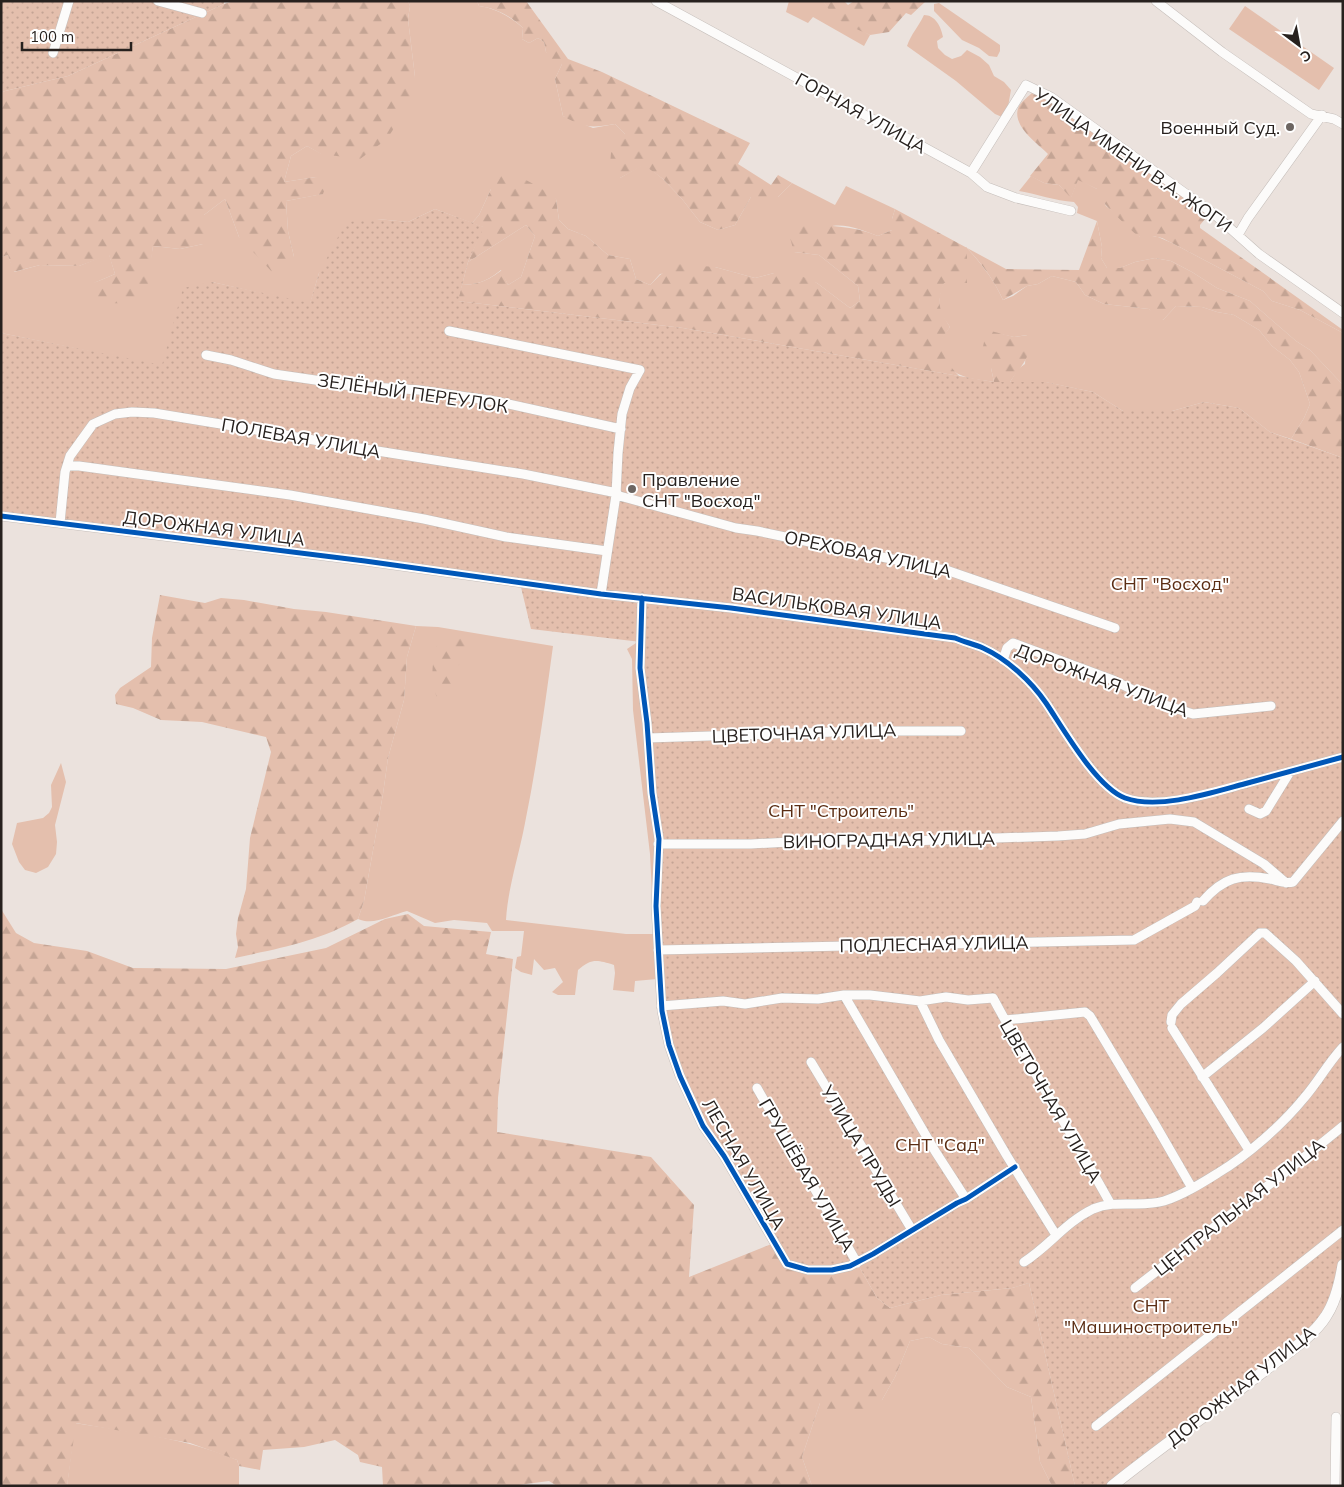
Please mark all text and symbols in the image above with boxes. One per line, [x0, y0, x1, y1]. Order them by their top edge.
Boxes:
scale bar [22, 20, 131, 52]
north arrow [1274, 20, 1324, 70]
text: 100 m [30, 27, 74, 46]
text: С [1297, 46, 1315, 66]
street label: ГОРНАЯ УЛИЦА [791, 67, 931, 159]
street label: УЛИЦА ИМЕНИ В.А. ЖОГИ [1029, 82, 1237, 237]
place label: Военный Суд. [1160, 116, 1280, 139]
marker: Военный Суд. [1284, 121, 1296, 133]
street label: ЗЕЛЁНЫЙ ПЕРЕУЛОК [316, 368, 510, 418]
street label: ПОЛЕВАЯ УЛИЦА [220, 413, 382, 463]
place label: Правление СНТ "Восход" [642, 468, 761, 512]
marker: Правление СНТ "Восход" [626, 483, 638, 495]
street label: ДОРОЖНАЯ УЛИЦА [122, 505, 306, 551]
street label: ОРЕХОВАЯ УЛИЦА [782, 525, 954, 583]
park label: СНТ "Восход" [1111, 572, 1229, 595]
street label: ВАСИЛЬКОВАЯ УЛИЦА [731, 582, 943, 634]
street label: ДОРОЖНАЯ УЛИЦА [1012, 638, 1192, 722]
street label: ЦВЕТОЧНАЯ УЛИЦА [711, 718, 897, 748]
park label: СНТ "Строитель" [768, 799, 914, 822]
street label: ВИНОГРАДНАЯ УЛИЦА [783, 827, 995, 853]
street label: ПОДЛЕСНАЯ УЛИЦА [839, 931, 1029, 957]
street label: ЦВЕТОЧНАЯ УЛИЦА [995, 1015, 1107, 1187]
street label: УЛИЦА ПРУДЫ [815, 1080, 906, 1211]
street label: ЛЕСНАЯ УЛИЦА [697, 1094, 791, 1234]
street label: ГРУШЁВАЯ УЛИЦА [754, 1094, 860, 1256]
park label: СНТ "Сад" [895, 1133, 985, 1156]
street label: ЦЕНТРАЛЬНАЯ УЛИЦА [1149, 1133, 1329, 1281]
park label: СНТ "Машиностроитель" [1064, 1294, 1238, 1338]
street label: ДОРОЖНАЯ УЛИЦА [1162, 1321, 1320, 1451]

